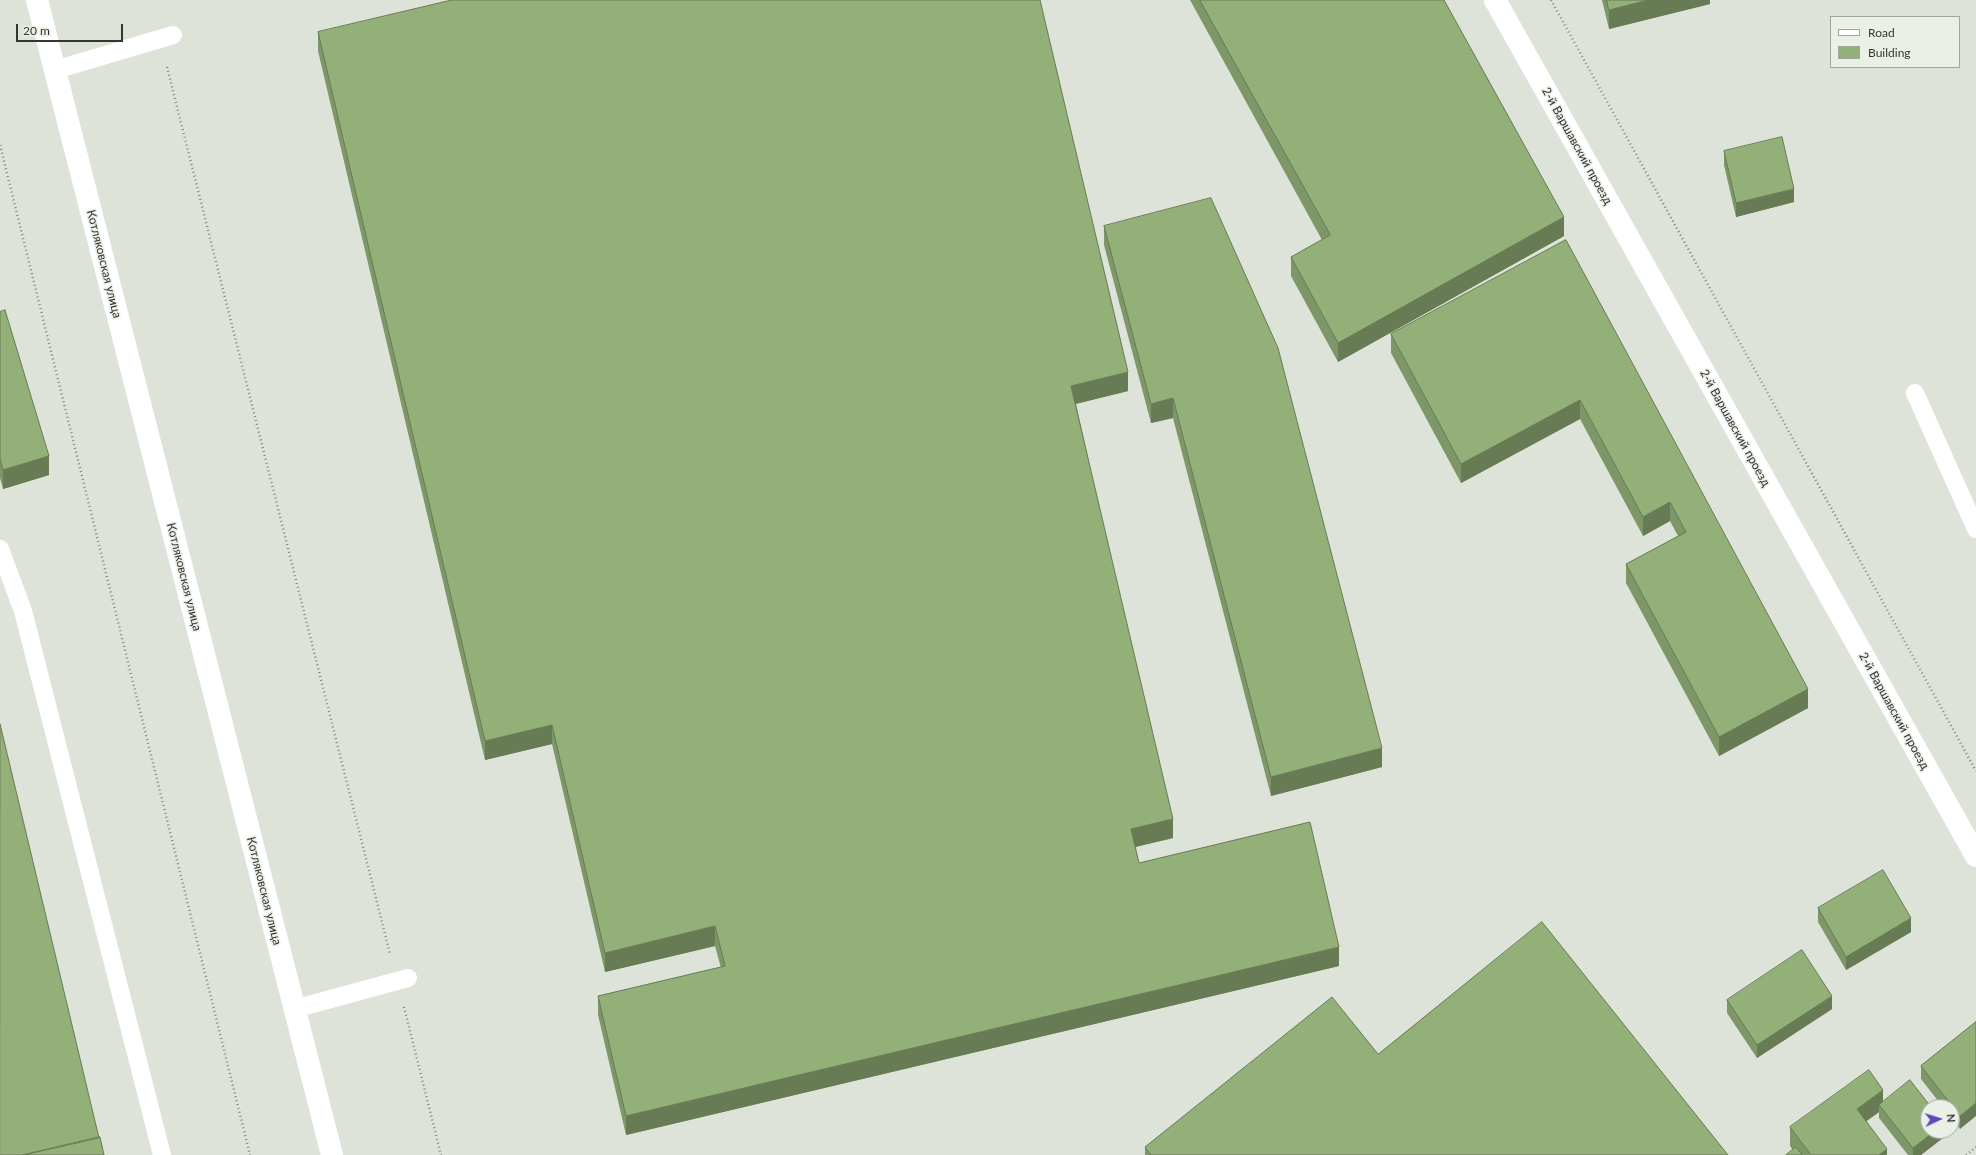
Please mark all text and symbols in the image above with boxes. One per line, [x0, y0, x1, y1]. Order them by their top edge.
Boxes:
scale bar [18, 16, 125, 42]
legend [1830, 16, 1960, 68]
text: 20 m [23, 23, 50, 38]
text: Road [1868, 25, 1895, 40]
text: Building [1868, 45, 1911, 60]
street label: 2-й Варшавский проезд [1539, 85, 1615, 207]
street label: Котляковская улица [84, 208, 124, 320]
street label: 2-й Варшавский проезд [1697, 367, 1773, 489]
street label: Котляковская улица [164, 521, 204, 633]
street label: 2-й Варшавский проезд [1856, 650, 1932, 772]
street label: Котляковская улица [244, 835, 284, 947]
north arrow [1920, 1099, 1960, 1139]
text: N [1945, 1114, 1958, 1123]

